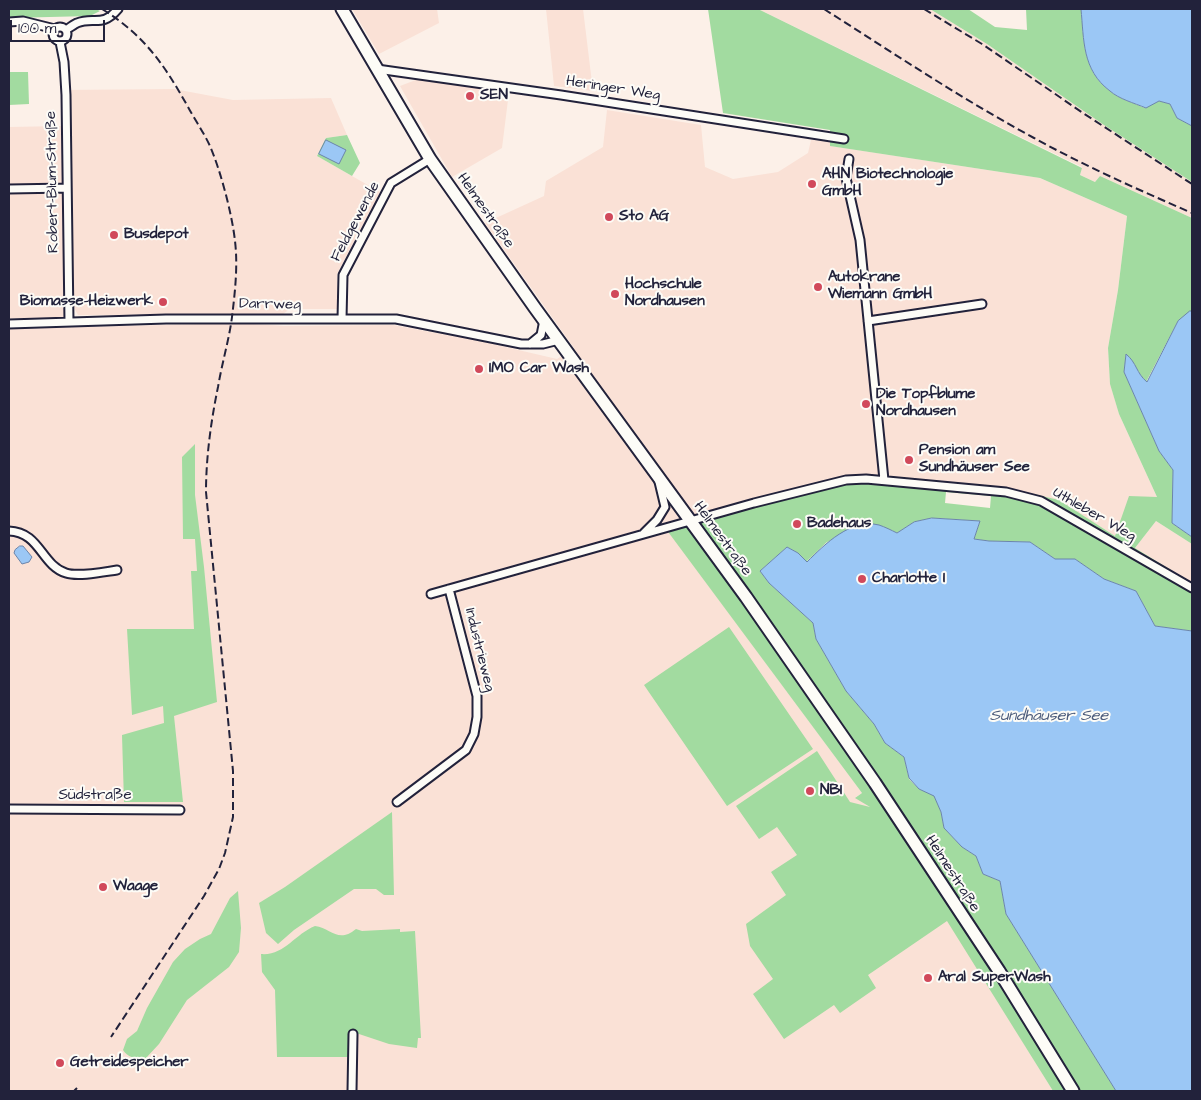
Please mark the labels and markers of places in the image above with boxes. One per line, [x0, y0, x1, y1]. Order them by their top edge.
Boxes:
place label: SEN [480, 87, 508, 105]
marker: SEN [464, 90, 476, 102]
place label: AHN Biotechnologie GmbH [822, 166, 953, 201]
marker: AHN Biotechnologie GmbH [806, 178, 818, 190]
place label: Sto AG [619, 208, 669, 226]
marker: Sto AG [603, 211, 615, 223]
place label: Busdepot [124, 226, 188, 244]
marker: Busdepot [108, 229, 120, 241]
place label: Autokrane Wiemann GmbH [828, 269, 932, 304]
place label: Hochschule Nordhausen [625, 276, 705, 311]
marker: Autokrane Wiemann GmbH [812, 281, 824, 293]
marker: Hochschule Nordhausen [609, 288, 621, 300]
place label: Biomasse-Heizwerk [20, 293, 153, 311]
marker: Biomasse-Heizwerk [157, 296, 169, 308]
place label: IMO Car Wash [489, 360, 589, 378]
marker: IMO Car Wash [473, 363, 485, 375]
place label: Die Topfblume Nordhausen [876, 386, 975, 421]
marker: Die Topfblume Nordhausen [860, 398, 872, 410]
place label: Pension am Sundhäuser See [919, 442, 1030, 477]
marker: Pension am Sundhäuser See [903, 454, 915, 466]
place label: Badehaus [807, 515, 871, 533]
marker: Badehaus [791, 518, 803, 530]
place label: Charlotte I [872, 570, 945, 588]
marker: Charlotte I [856, 573, 868, 585]
place label: NBI [820, 782, 842, 800]
marker: NBI [804, 785, 816, 797]
place label: Waage [113, 878, 158, 896]
marker: Waage [97, 881, 109, 893]
place label: Aral SuperWash [938, 969, 1051, 987]
marker: Aral SuperWash [922, 972, 934, 984]
place label: Getreidespeicher [70, 1054, 189, 1072]
marker: Getreidespeicher [54, 1057, 66, 1069]

